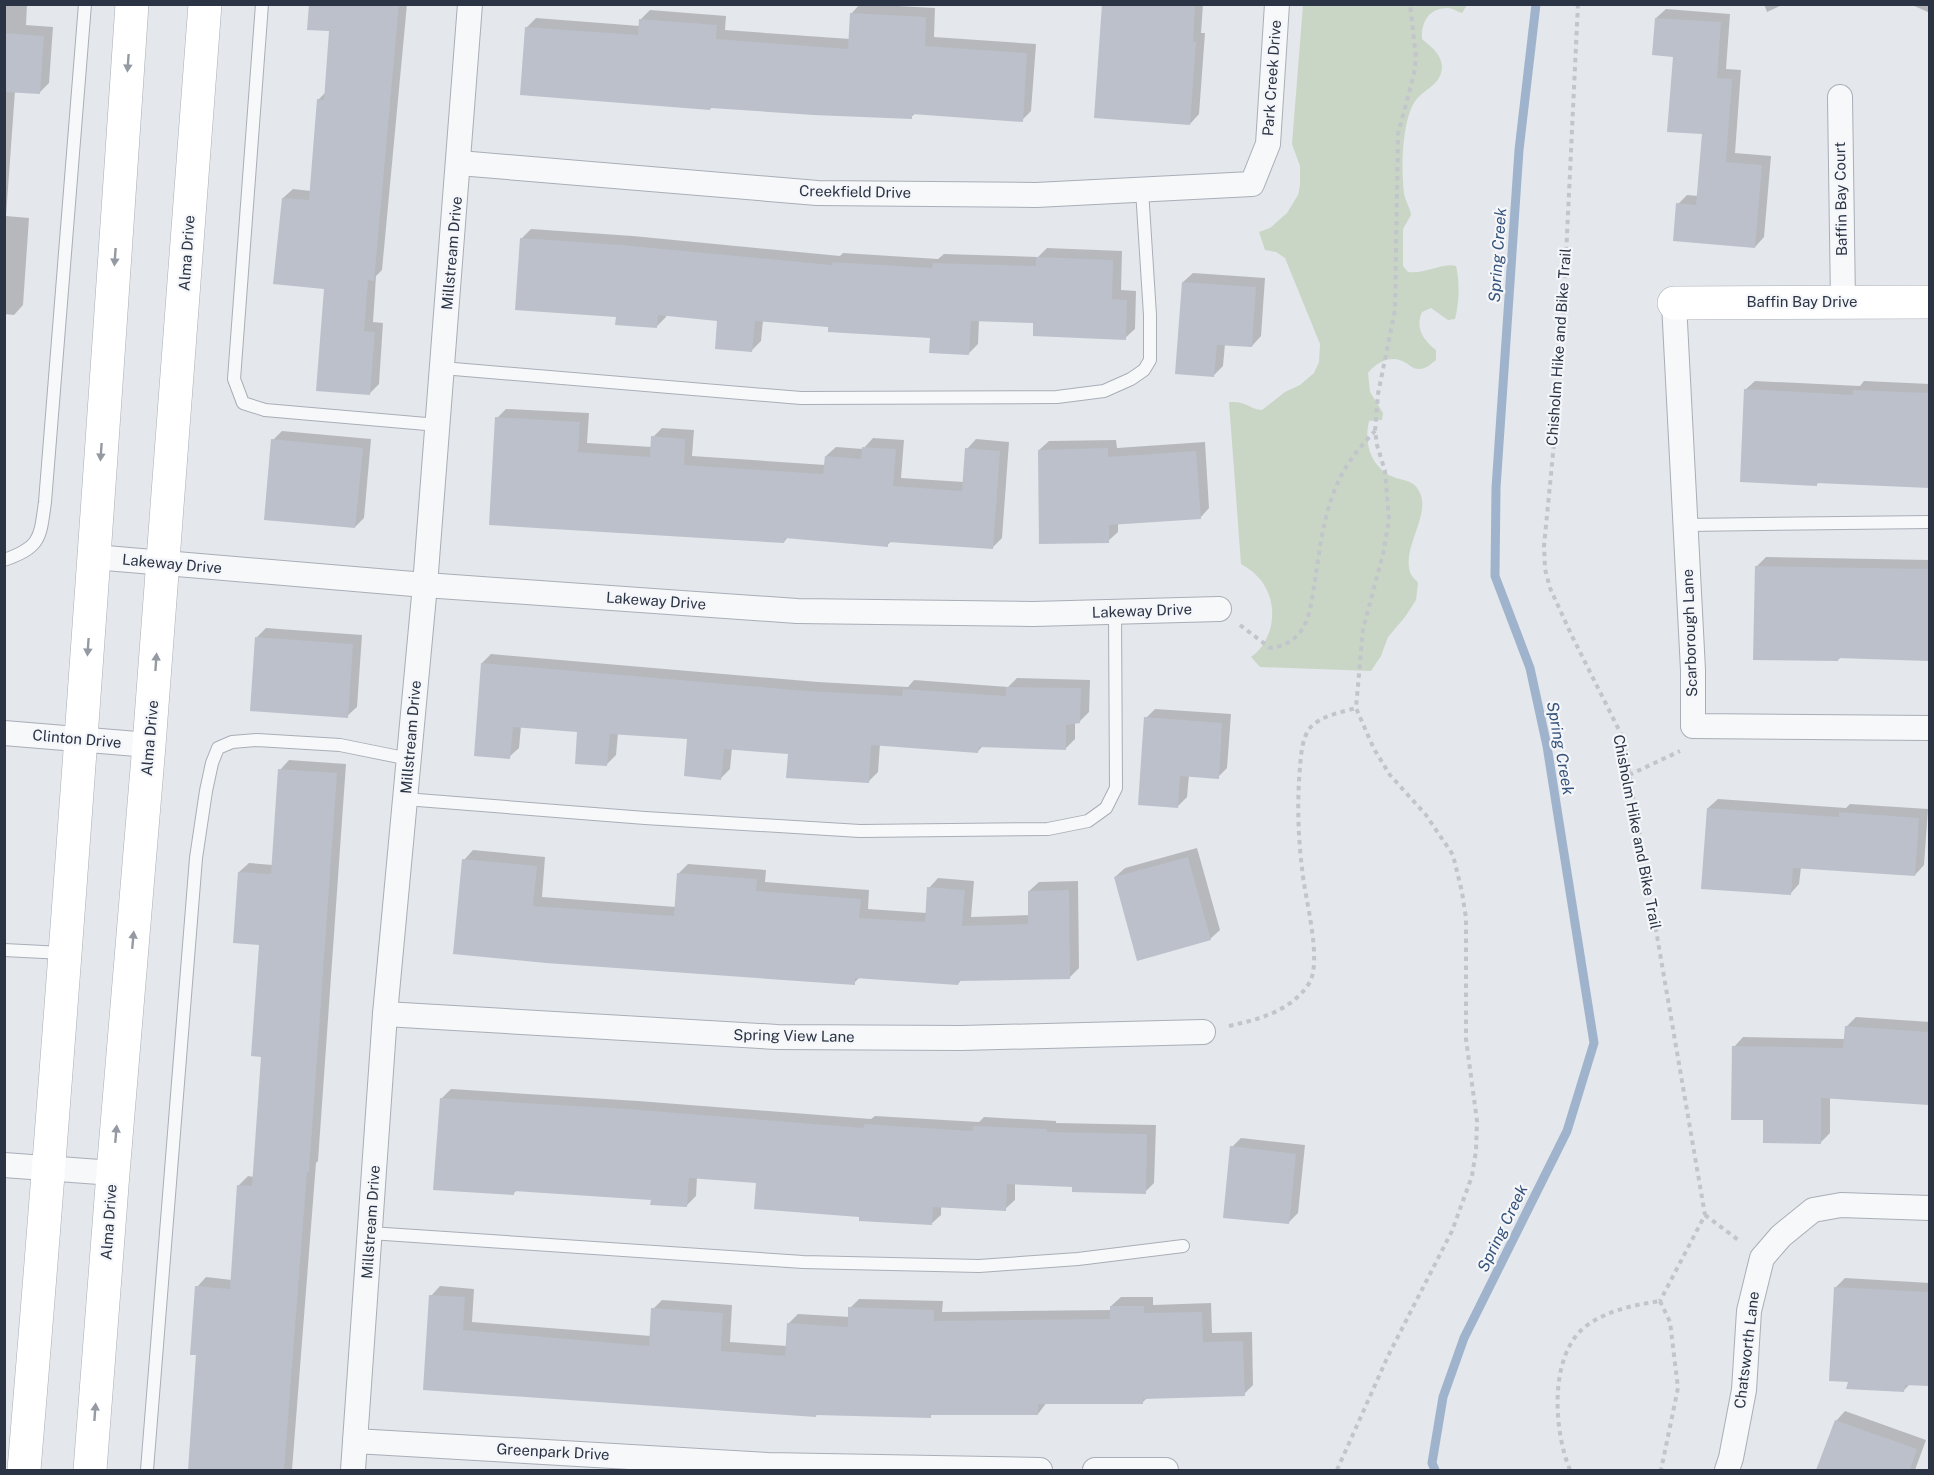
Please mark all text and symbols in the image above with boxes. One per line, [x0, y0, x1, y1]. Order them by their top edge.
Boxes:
street label: Park Creek Drive [1259, 19, 1284, 137]
one-way arrow [123, 53, 132, 72]
street label: Baffin Bay Court [1831, 142, 1850, 256]
street label: Creekfield Drive [799, 182, 911, 201]
street label: Millstream Drive [438, 195, 465, 310]
water label: Spring Creek [1485, 207, 1510, 303]
street label: Alma Drive [175, 215, 198, 291]
one-way arrow [110, 248, 119, 267]
street label: Chisholm Hike and Bike Trail [1543, 248, 1574, 446]
street label: Baffin Bay Drive [1746, 293, 1858, 310]
one-way arrow [97, 442, 106, 461]
street label: Lakeway Drive [121, 551, 223, 576]
street label: Scarborough Lane [1679, 569, 1700, 697]
street label: Lakeway Drive [605, 589, 707, 612]
street label: Lakeway Drive [1092, 600, 1192, 621]
one-way arrow [83, 637, 93, 656]
one-way arrow [151, 652, 161, 671]
street label: Millstream Drive [397, 679, 424, 794]
street label: Alma Drive [138, 699, 161, 777]
water label: Spring Creek [1543, 700, 1578, 797]
street label: Clinton Drive [32, 726, 122, 751]
street label: Chisholm Hike and Bike Trail [1610, 733, 1665, 931]
one-way arrow [128, 930, 138, 949]
street label: Spring View Lane [733, 1026, 855, 1045]
one-way arrow [112, 1124, 121, 1143]
street label: Millstream Drive [358, 1165, 383, 1279]
water label: Spring Creek [1473, 1181, 1532, 1275]
street label: Alma Drive [97, 1184, 120, 1260]
street label: Chatsworth Lane [1731, 1290, 1762, 1410]
one-way arrow [90, 1403, 100, 1422]
street label: Greenpark Drive [496, 1440, 610, 1463]

